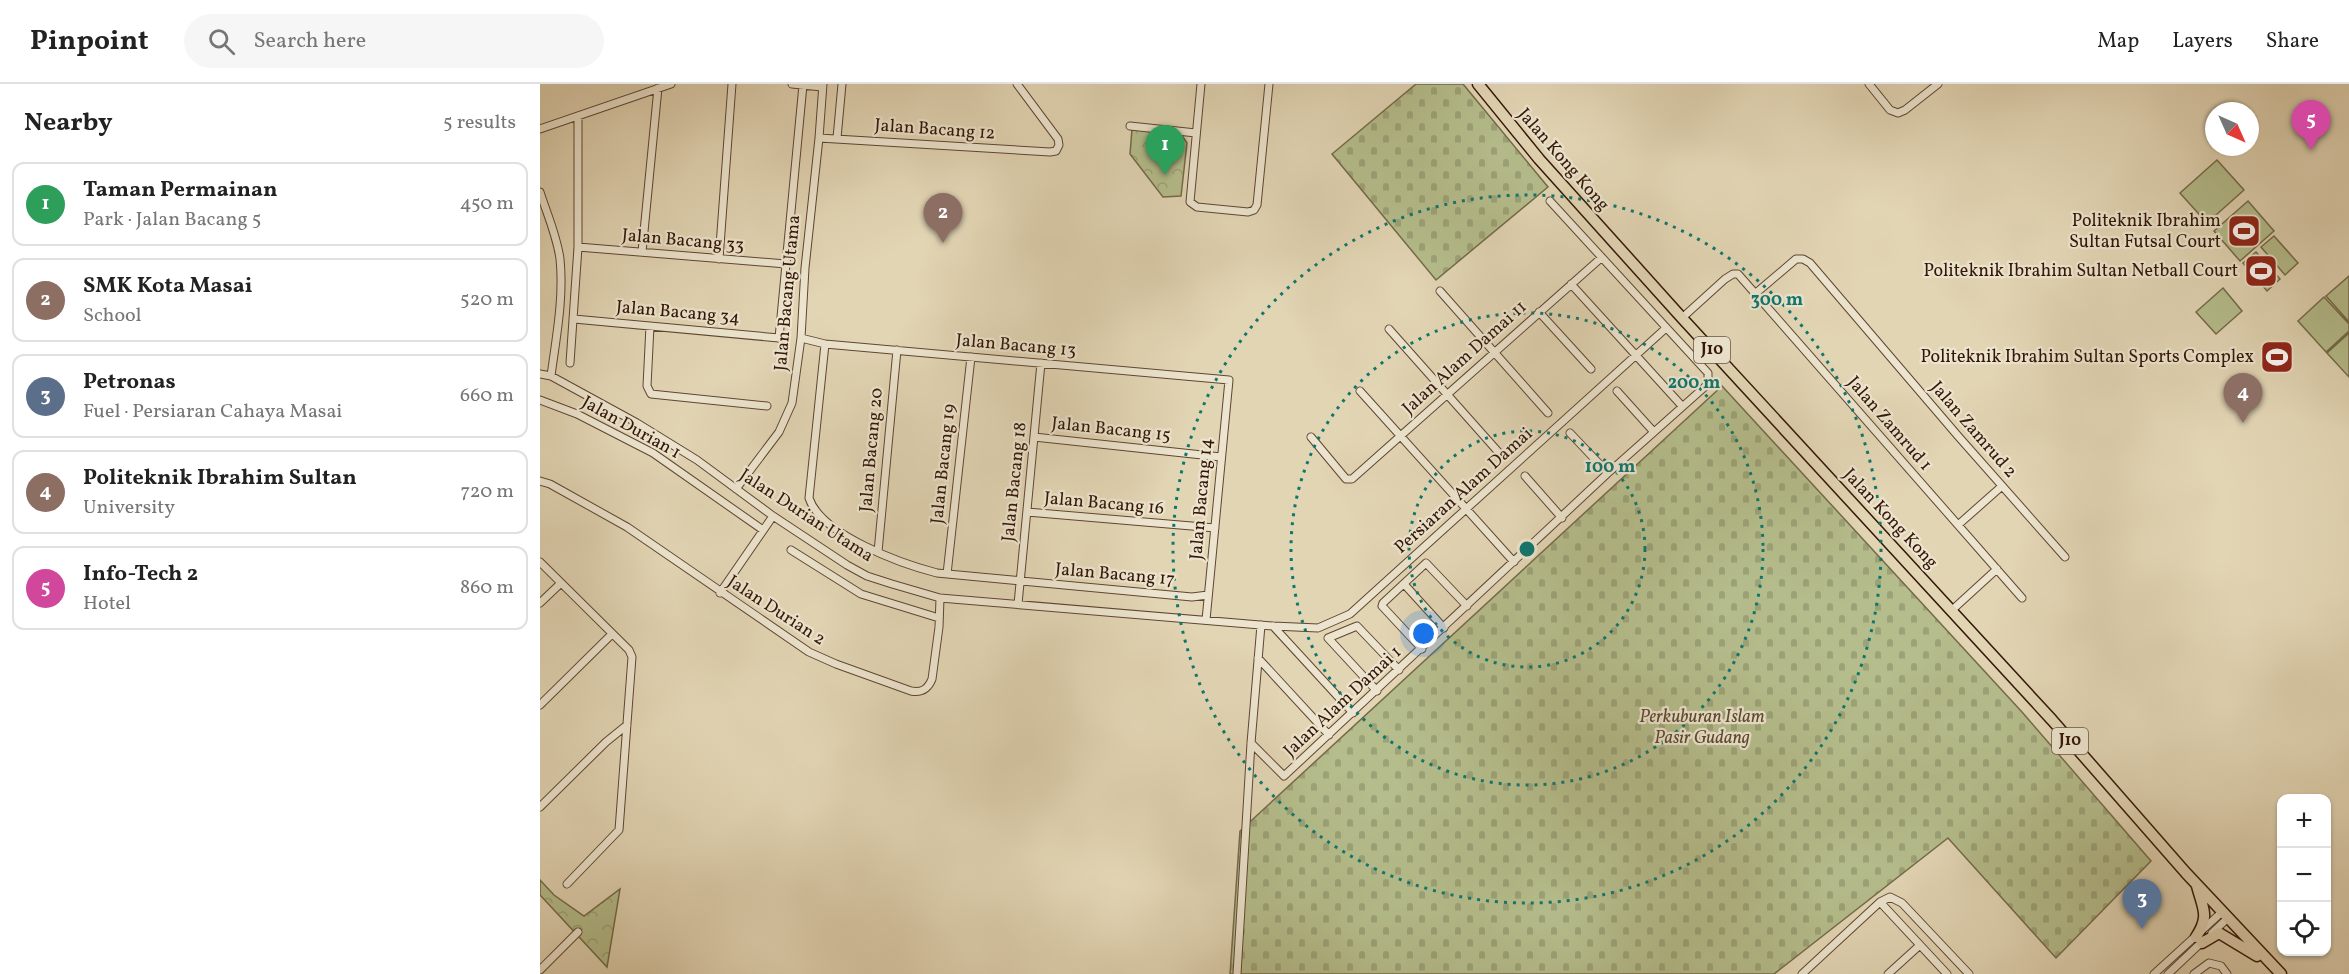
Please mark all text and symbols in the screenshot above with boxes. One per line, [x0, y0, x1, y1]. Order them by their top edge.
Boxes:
search box [184, 14, 604, 68]
text: Pinpoint [30, 22, 148, 61]
icon: search [205, 25, 238, 58]
text: Search here [253, 26, 366, 57]
text: Map [2097, 27, 2139, 56]
text: Layers [2172, 27, 2233, 56]
text: Share [2266, 27, 2319, 56]
pin: 5 [2292, 100, 2330, 150]
north arrow [2205, 102, 2259, 156]
street label: Jalan Kong Kong [1511, 103, 1615, 217]
text: Nearby [24, 105, 113, 141]
text: 5 results [443, 109, 516, 137]
street label: Jalan Bacang 12 [874, 113, 996, 147]
pin: 1 [1146, 126, 1184, 175]
text: Taman Permainan [83, 175, 277, 206]
text: 1 [41, 190, 50, 218]
text: 450 m [460, 190, 514, 218]
pin: 2 [924, 194, 962, 243]
text: Park · Jalan Bacang 5 [83, 206, 261, 234]
place label: Politeknik Ibrahim Sultan Futsal Court [2069, 209, 2221, 255]
sports icon: Politeknik Ibrahim Sultan Futsal Court [2226, 213, 2262, 249]
street label: Jalan Bacang Utama [769, 214, 807, 372]
street label: Jalan Bacang 33 [621, 223, 745, 259]
sports icon: Politeknik Ibrahim Sultan Netball Court [2243, 253, 2279, 289]
place label: Politeknik Ibrahim Sultan Netball Court [1923, 259, 2238, 284]
text: SMK Kota Masai [83, 271, 253, 302]
text: 2 [40, 286, 51, 314]
text: 520 m [460, 286, 514, 314]
text: 300 m [1751, 288, 1803, 313]
street label: Jalan Bacang 34 [615, 295, 741, 331]
street label: Jalan Alam Damai 11 [1397, 295, 1533, 421]
text: School [83, 302, 141, 330]
street label: Jalan Bacang 13 [955, 328, 1077, 364]
road number: J10 [1694, 337, 1730, 363]
sports icon: Politeknik Ibrahim Sultan Sports Complex [2259, 339, 2295, 375]
place label: Politeknik Ibrahim Sultan Sports Complex [1920, 345, 2254, 370]
text: Petronas [83, 367, 176, 398]
text: 200 m [1668, 371, 1720, 396]
street label: Jalan Zamrud 1 [1841, 371, 1937, 477]
pin: 4 [2224, 374, 2262, 423]
street label: Jalan Zamrud 2 [1924, 376, 2022, 484]
text: 3 [40, 382, 51, 410]
text: 660 m [460, 382, 514, 410]
street label: Jalan Bacang 20 [854, 387, 890, 513]
street label: Jalan Durian 1 [577, 390, 685, 466]
text: Fuel · Persiaran Cahaya Masai [83, 398, 342, 426]
street label: Jalan Bacang 19 [925, 403, 963, 525]
street label: Jalan Bacang 15 [1050, 411, 1172, 449]
street label: Jalan Bacang 18 [996, 421, 1034, 543]
street label: Persiaran Alam Damai [1389, 422, 1539, 560]
street label: Jalan Bacang 14 [1184, 437, 1220, 561]
text: 100 m [1585, 455, 1635, 480]
text: Politeknik Ibrahim Sultan [83, 463, 357, 494]
street label: Jalan Durian Utama [734, 463, 878, 569]
street label: Jalan Kong Kong [1837, 463, 1943, 575]
text: 4 [39, 478, 52, 506]
text: 720 m [460, 478, 514, 506]
street label: Jalan Bacang 16 [1043, 486, 1165, 522]
text: University [83, 494, 175, 522]
centre of rings [1517, 539, 1537, 559]
street label: Jalan Bacang 17 [1054, 557, 1176, 593]
text: Info-Tech 2 [83, 559, 198, 590]
street label: Jalan Durian 2 [722, 570, 830, 652]
text: 5 [41, 574, 50, 602]
text: 860 m [460, 574, 514, 602]
text: Hotel [83, 590, 131, 618]
your location [1409, 619, 1438, 648]
street label: Jalan Alam Damai 1 [1278, 641, 1408, 763]
park label: Perkuburan Islam Pasir Gudang [1639, 705, 1765, 751]
road number: J10 [2052, 728, 2088, 754]
map controls [2277, 794, 2331, 956]
button: + [2277, 794, 2331, 848]
button: − [2277, 848, 2331, 902]
pin: 3 [2122, 880, 2162, 929]
button: locate [2277, 902, 2331, 956]

